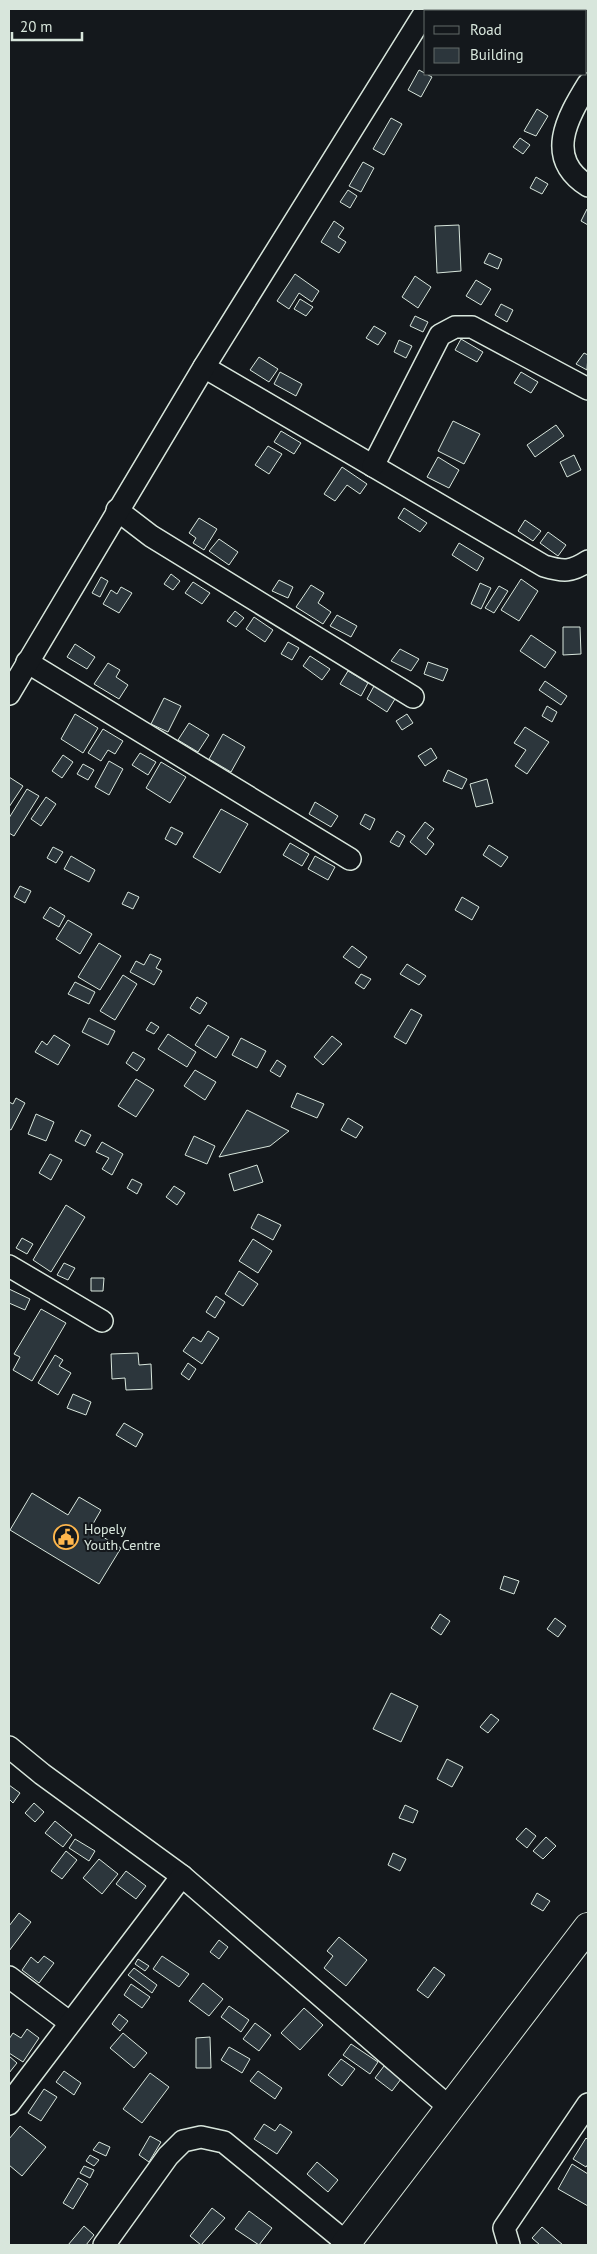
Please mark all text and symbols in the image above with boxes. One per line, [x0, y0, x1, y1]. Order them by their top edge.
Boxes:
scale bar [12, 10, 82, 42]
legend [424, 10, 587, 75]
text: 20 m [20, 17, 53, 36]
text: Road [470, 20, 502, 39]
text: Building [470, 45, 524, 64]
place label: Hopely Youth Centre [84, 1520, 161, 1554]
public building icon: Hopely Youth Centre [53, 1524, 79, 1550]

